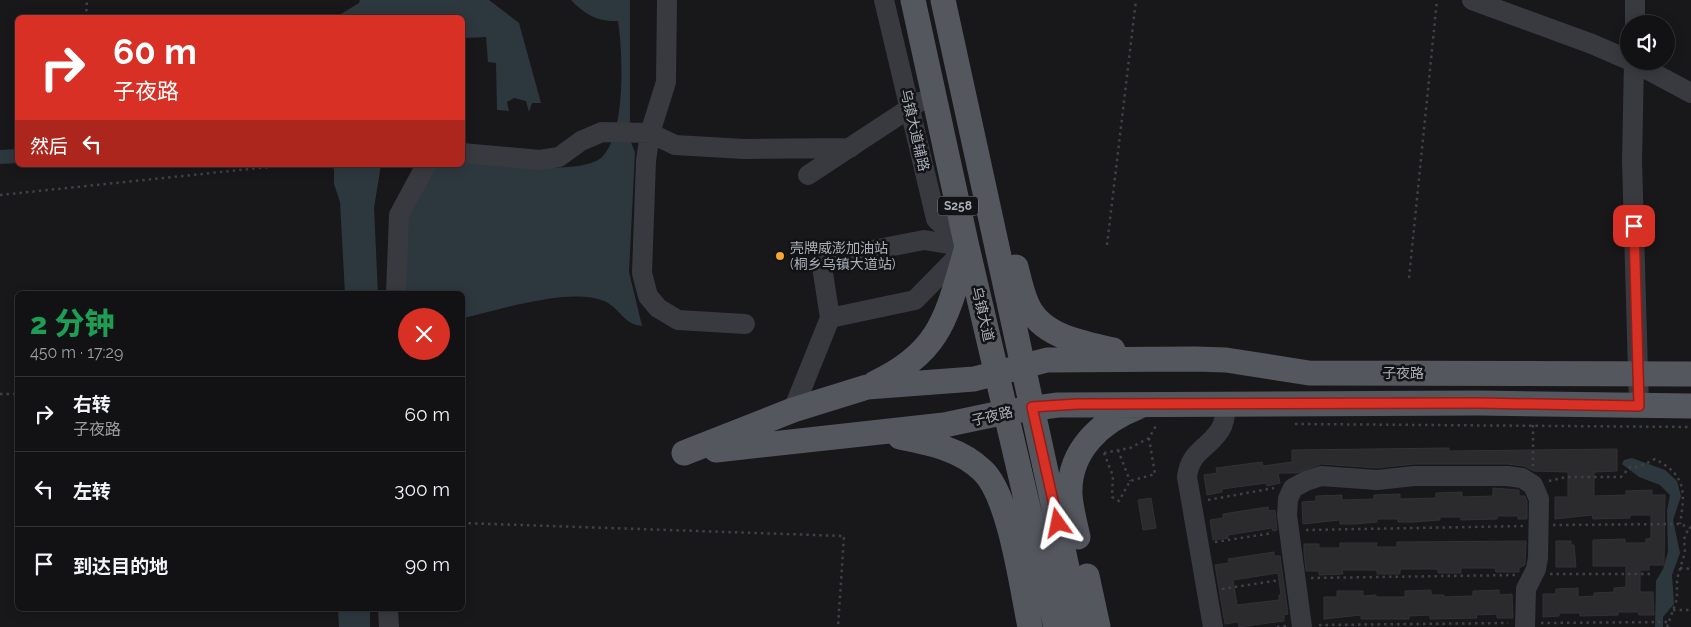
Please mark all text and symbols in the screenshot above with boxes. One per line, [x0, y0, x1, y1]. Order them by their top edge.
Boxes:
map controls [1620, 15, 1675, 70]
button: sound [1620, 15, 1675, 70]
text: 60 m [113, 31, 197, 72]
icon: right [30, 35, 95, 100]
text: 子夜路 [113, 78, 179, 104]
street label: 乌镇大道辅路 [898, 87, 932, 173]
icon: left [78, 130, 106, 158]
text: 然后 [30, 135, 68, 157]
road number: S258 [938, 197, 978, 216]
pin [1613, 205, 1655, 247]
icon: arrive [1620, 212, 1648, 240]
place label: 壳牌威澎加油站 (桐乡乌镇大道站) [790, 240, 896, 272]
marker: 壳牌威澎加油站 (桐乡乌镇大道站) [774, 250, 786, 262]
street label: 乌镇大道 [969, 285, 997, 343]
text: 2 分钟 [30, 306, 114, 341]
button: close [398, 308, 450, 360]
text: 450 m · 17:29 [30, 343, 123, 362]
street label: 子夜路 [1382, 365, 1424, 381]
text: 右转 [73, 393, 111, 415]
icon: right [30, 400, 58, 428]
text: 60 m [405, 403, 450, 425]
street label: 子夜路 [970, 403, 1014, 429]
text: 子夜路 [73, 420, 121, 439]
icon: left [30, 475, 58, 503]
text: 300 m [394, 478, 450, 500]
text: 左转 [73, 480, 111, 502]
position arrow [1031, 496, 1083, 548]
icon: arrive [30, 550, 58, 578]
text: 90 m [405, 553, 450, 575]
text: 到达目的地 [73, 555, 168, 577]

